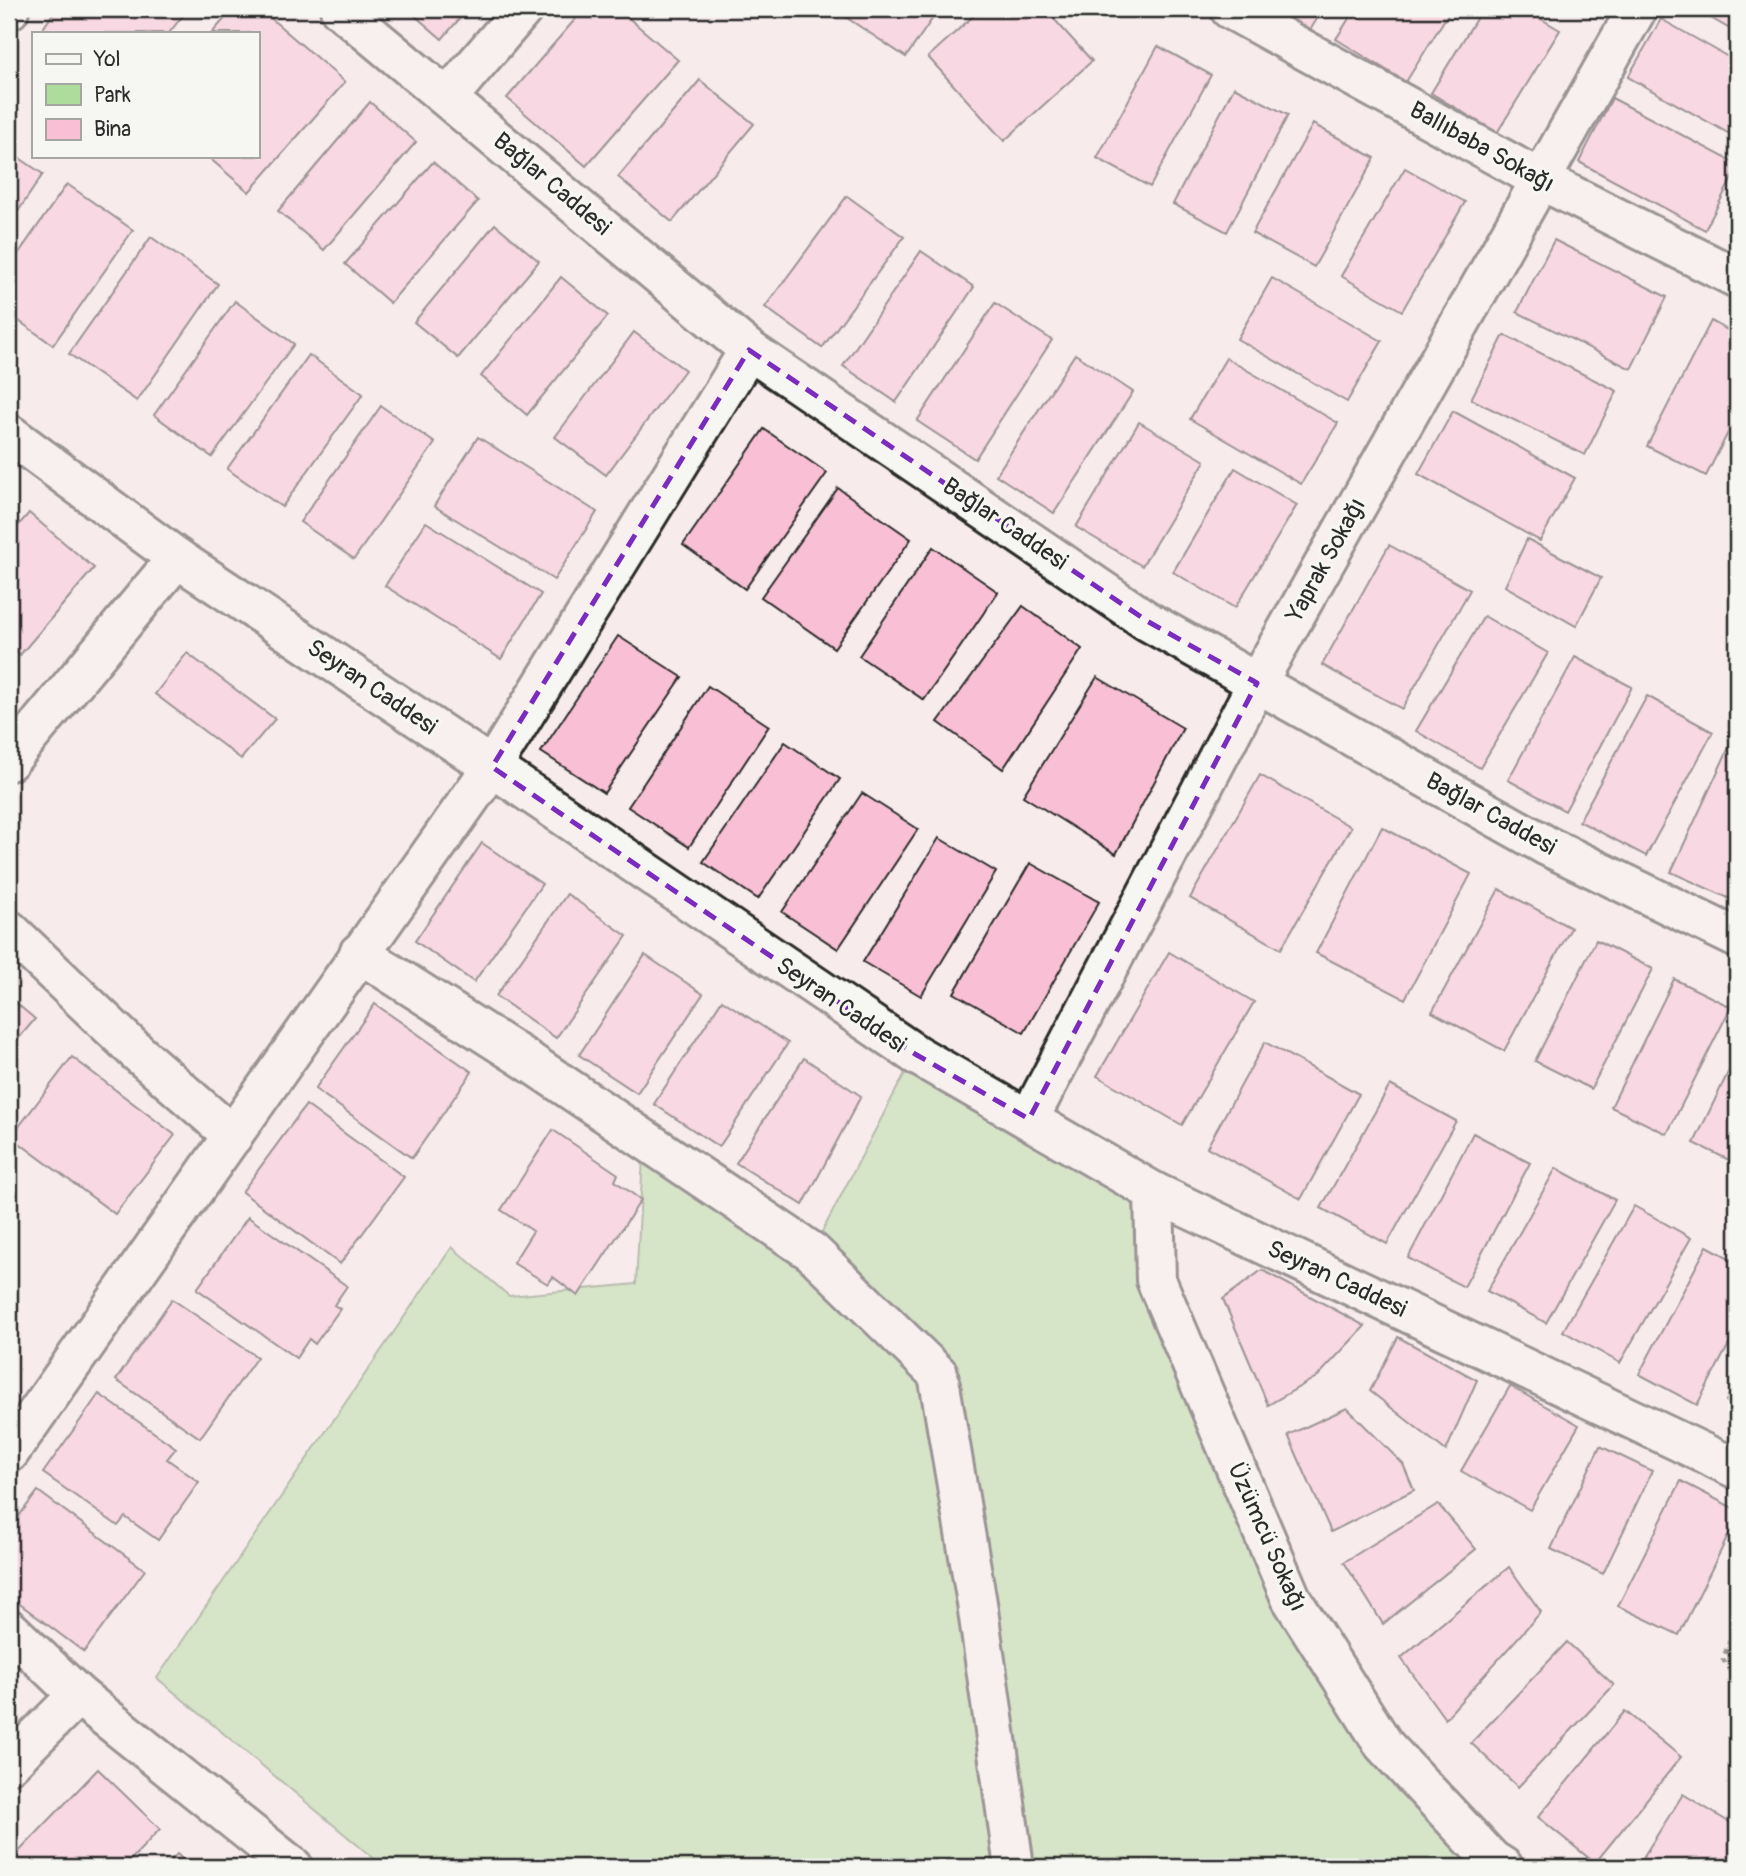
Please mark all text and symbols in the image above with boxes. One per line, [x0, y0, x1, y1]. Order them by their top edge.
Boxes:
legend [32, 32, 259, 158]
text: Yol [93, 46, 121, 73]
text: Park [94, 82, 131, 109]
street label: Ballıbaba Sokağı [1405, 95, 1559, 199]
text: Bina [94, 116, 131, 143]
street label: Bağlar Caddesi [487, 126, 617, 242]
street label: Bağlar Caddesi [937, 472, 1073, 576]
street label: Yaprak Sokağı [1280, 493, 1372, 628]
street label: Seyran Caddesi [302, 633, 442, 741]
street label: Bağlar Caddesi [1421, 766, 1561, 862]
street label: Seyran Caddesi [771, 951, 911, 1059]
street label: Seyran Caddesi [1263, 1234, 1411, 1324]
street label: Üzümcü Sokağı [1221, 1458, 1313, 1616]

